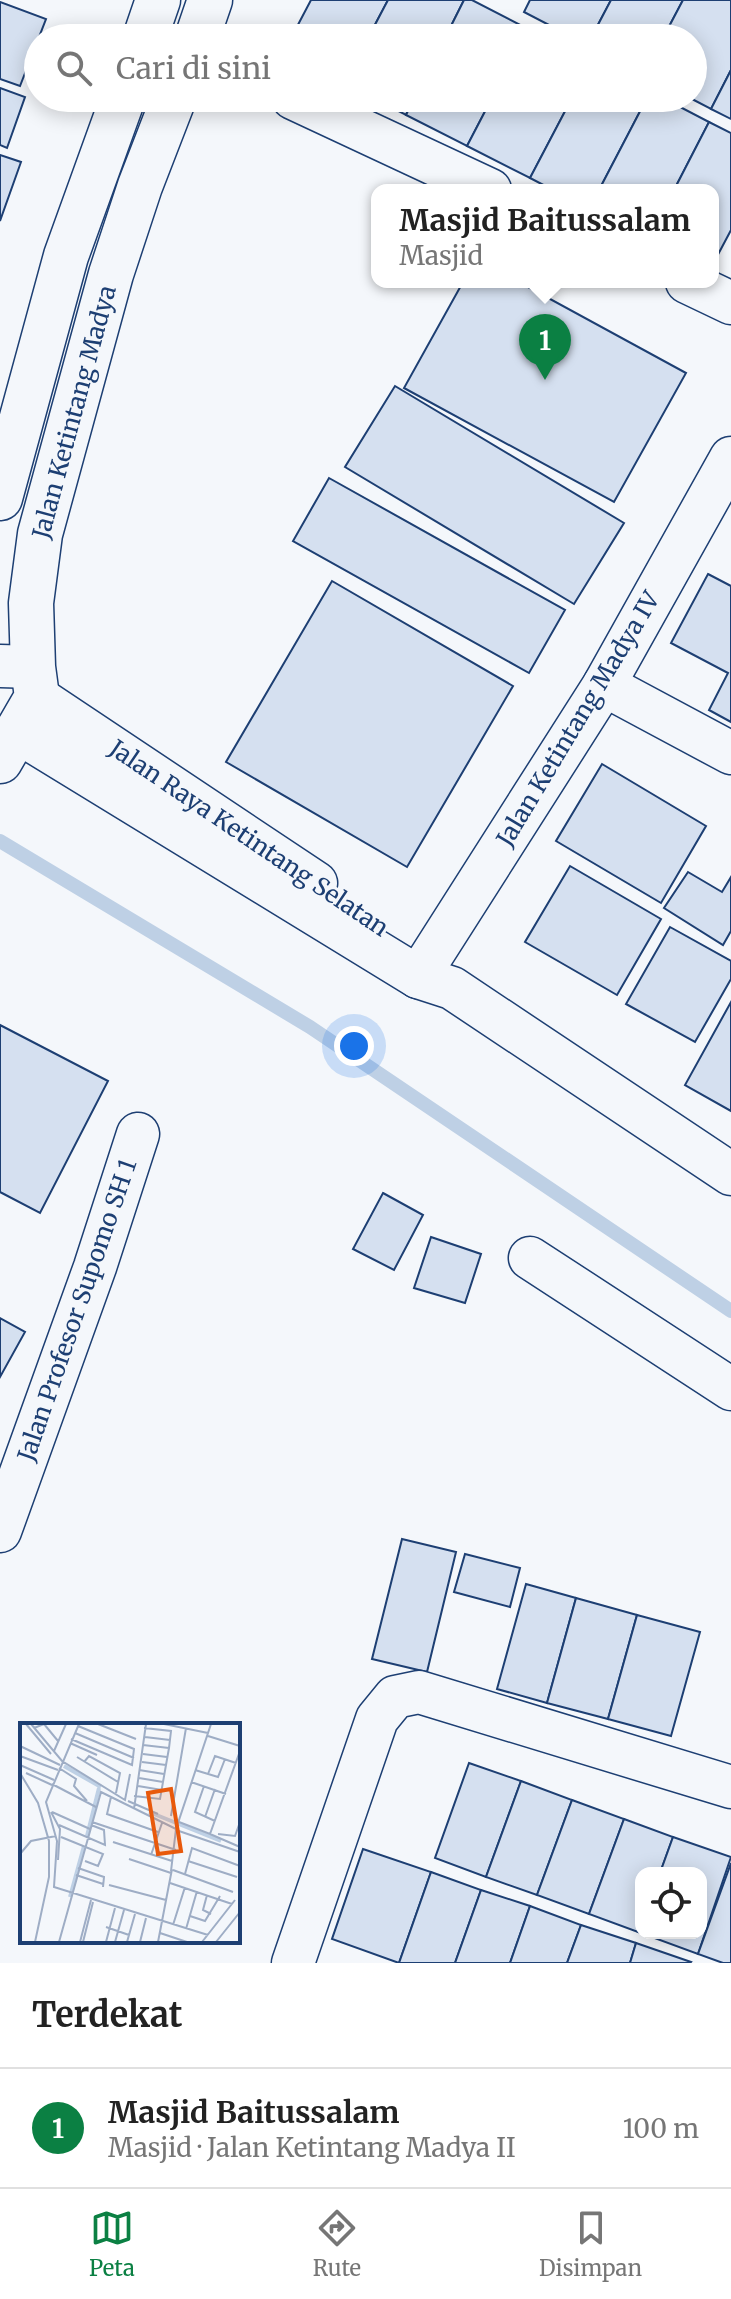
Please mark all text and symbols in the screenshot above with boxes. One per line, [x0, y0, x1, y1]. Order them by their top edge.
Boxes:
search box [24, 24, 707, 112]
icon: search [52, 46, 96, 90]
text: Cari di sini [116, 49, 271, 87]
popup [371, 184, 719, 288]
text: Masjid Baitussalam [399, 201, 691, 239]
text: Masjid [399, 239, 483, 272]
street label: Jalan Ketintang Madya [25, 282, 123, 543]
pin: 1 [519, 314, 571, 380]
street label: Jalan Ketintang Madya IV [489, 585, 667, 853]
street label: Jalan Raya Ketintang Selatan [103, 732, 395, 943]
your location [334, 1026, 374, 1066]
street label: Jalan Profesor Supomo SH 1 [10, 1155, 143, 1466]
inset map [20, 1723, 240, 1943]
map controls [635, 1867, 707, 1939]
button: locate [635, 1867, 707, 1939]
text: Terdekat [32, 1994, 182, 2036]
text: Masjid Baitussalam [108, 2093, 400, 2131]
text: 1 [52, 2112, 64, 2145]
text: 100 m [623, 2112, 699, 2145]
text: Masjid · Jalan Ketintang Madya II [108, 2131, 516, 2164]
tab: Peta [89, 2206, 135, 2282]
tab: Rute [313, 2206, 361, 2282]
tab: Disimpan [539, 2206, 642, 2282]

